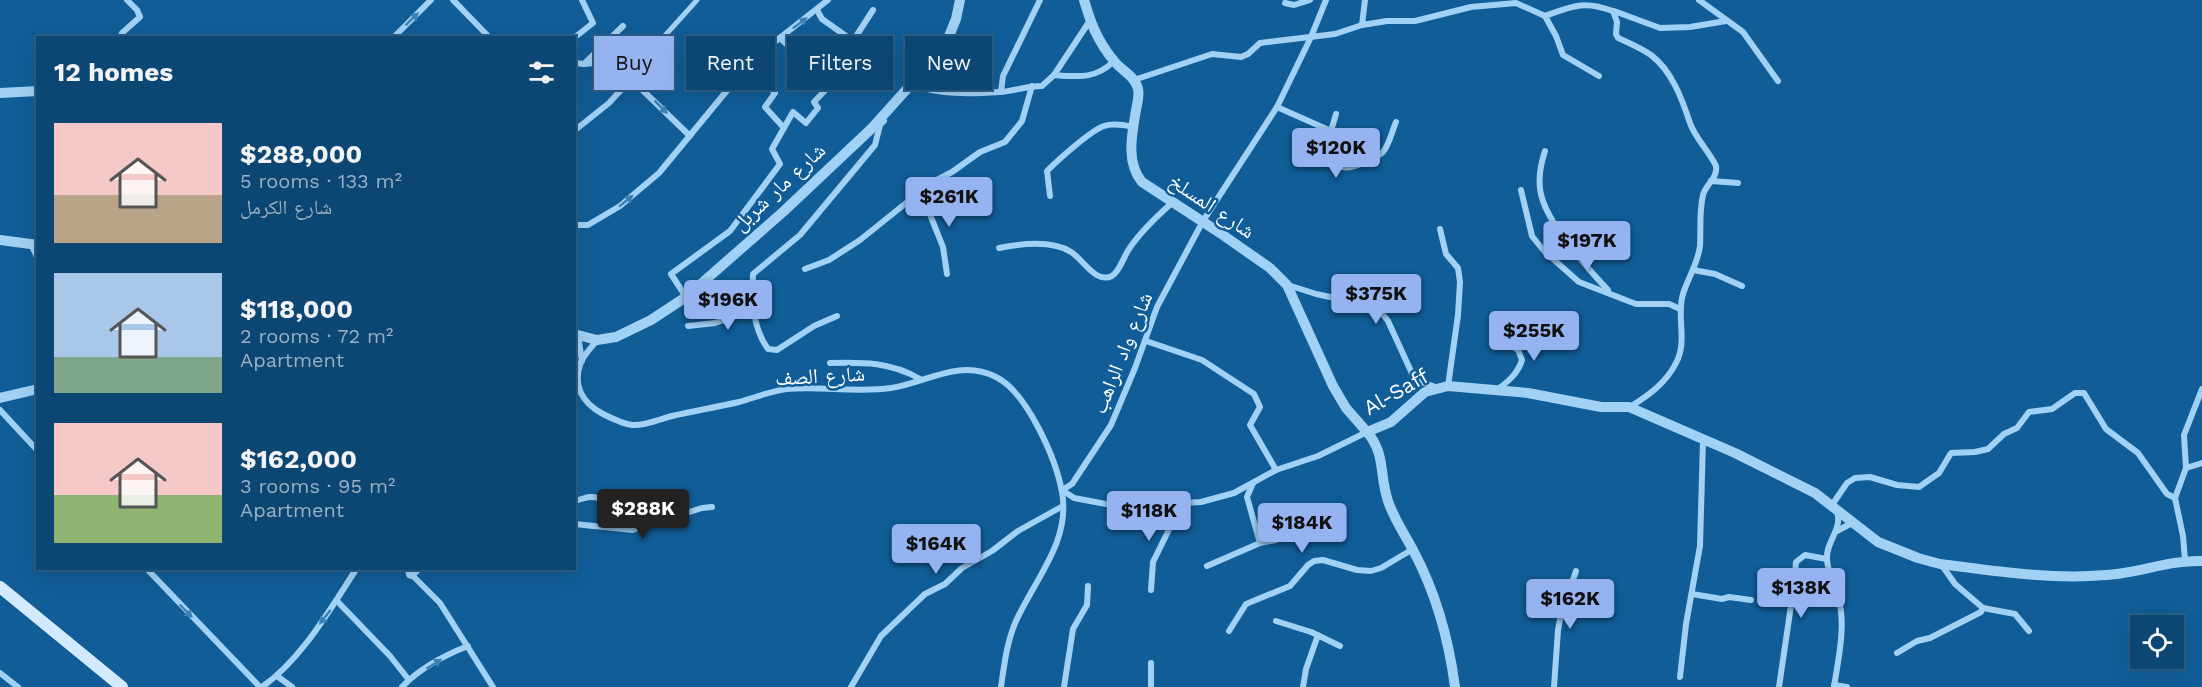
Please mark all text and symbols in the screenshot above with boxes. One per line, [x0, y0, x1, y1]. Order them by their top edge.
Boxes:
one-way arrow [405, 12, 420, 26]
one-way arrow [791, 17, 807, 29]
chip: Buy [594, 36, 674, 90]
chip: Rent [686, 36, 775, 90]
chip: Filters [787, 36, 893, 90]
chip: New [905, 36, 992, 90]
icon: filters [525, 56, 558, 89]
text: 12 homes [54, 57, 173, 87]
one-way arrow [653, 100, 667, 114]
pin: $120K [1294, 128, 1378, 179]
text: $120K [1306, 135, 1366, 159]
street label: شارع مار شربل [727, 137, 831, 237]
text: $288,000 [240, 139, 362, 169]
icon: home [102, 147, 174, 219]
street label: شارع المسلخ [1164, 168, 1260, 244]
text: 5 rooms · 133 m² [240, 169, 402, 193]
pin: $261K [907, 177, 991, 228]
text: $261K [919, 184, 979, 208]
text: شارع الكرمل [240, 195, 332, 219]
one-way arrow [618, 195, 633, 207]
pin: $197K [1545, 221, 1629, 272]
text: $197K [1557, 228, 1617, 252]
pin: $375K [1334, 274, 1418, 325]
pin: $196K [686, 280, 770, 331]
text: $375K [1345, 281, 1407, 305]
text: $196K [698, 287, 758, 311]
street label: شارع واد الراهب [1086, 289, 1158, 417]
text: $118,000 [240, 294, 353, 324]
icon: home [102, 297, 174, 369]
pin: $255K [1492, 311, 1576, 362]
text: $255K [1503, 318, 1565, 342]
text: 2 rooms · 72 m² [240, 324, 393, 348]
text: Apartment [240, 348, 344, 372]
street label: شارع الصف [774, 361, 866, 391]
street label: Al-Saff [1359, 363, 1433, 420]
text: $162,000 [240, 444, 357, 474]
icon: home [102, 447, 174, 519]
text: 3 rooms · 95 m² [240, 474, 395, 498]
pin: $288K [601, 489, 685, 540]
pin: $118K [1107, 491, 1191, 542]
text: $288K [611, 496, 675, 520]
text: Apartment [240, 498, 344, 522]
text: $118K [1121, 498, 1177, 522]
pin: $184K [1260, 503, 1344, 554]
text: $184K [1272, 510, 1332, 534]
pin: $164K [894, 524, 978, 575]
text: $164K [906, 531, 966, 555]
pin: $138K [1759, 568, 1843, 619]
text: $138K [1771, 575, 1831, 599]
pin: $162K [1528, 579, 1612, 630]
text: $162K [1540, 586, 1600, 610]
one-way arrow [179, 603, 193, 618]
one-way arrow [319, 610, 331, 625]
map controls [2130, 615, 2184, 669]
button: locate [2130, 615, 2184, 669]
one-way arrow [426, 658, 442, 669]

